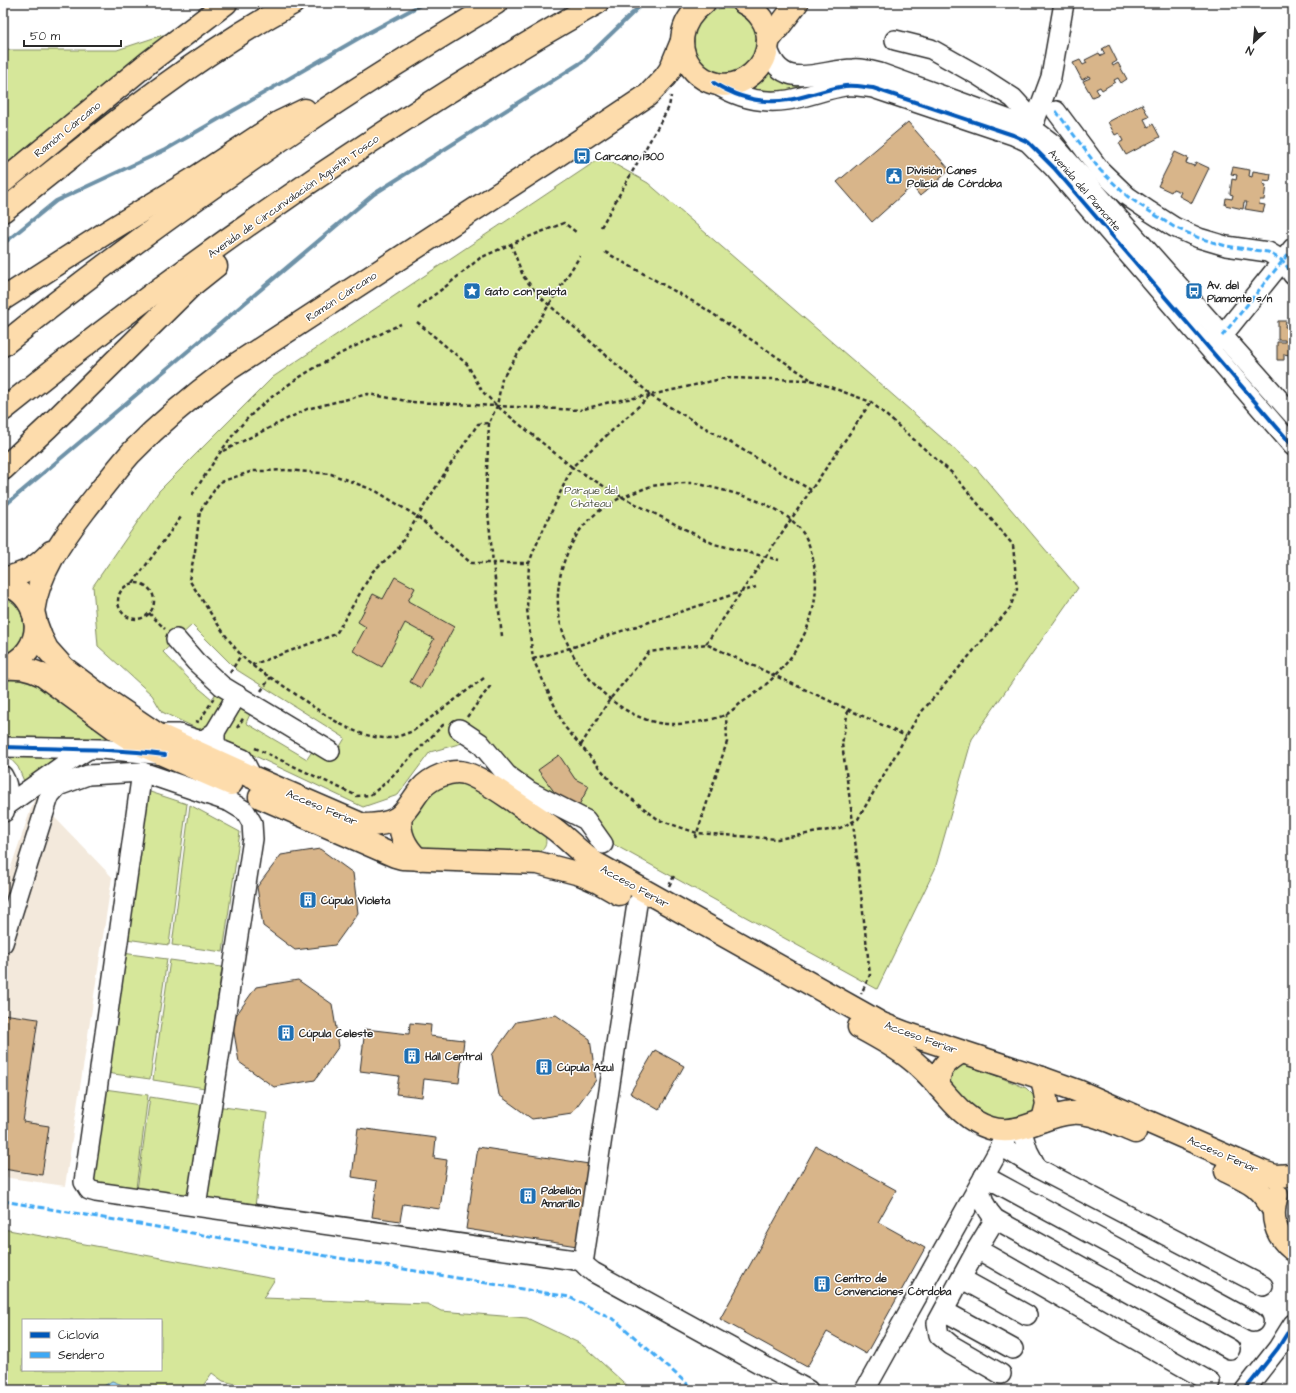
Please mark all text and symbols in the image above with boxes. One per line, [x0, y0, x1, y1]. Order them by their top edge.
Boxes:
scale bar [24, 22, 121, 48]
north arrow [1234, 22, 1274, 62]
text: 50 m [30, 28, 61, 45]
text: N [1243, 42, 1256, 59]
street label: Ramón Cárcano [31, 97, 104, 161]
street label: Avenida de Circunvalación Agustín Tosco [205, 131, 383, 262]
bus stop icon: Carcano 1300 [572, 146, 592, 166]
street label: Avenida del Piamonte [1045, 146, 1124, 235]
place label: Carcano 1300 [595, 149, 664, 164]
place label: División Canes Policía de Córdoba [907, 163, 1002, 191]
public building icon: División Canes Policía de Córdoba [884, 166, 904, 186]
street label: Ramón Cárcano [303, 267, 380, 325]
place label: Av. del Piamonte s/n [1207, 278, 1273, 306]
place icon: Gato con pelota [462, 281, 482, 301]
bus stop icon: Av. del Piamonte s/n [1184, 281, 1204, 301]
place label: Gato con pelota [485, 284, 567, 300]
park label: Parque del Chateau [564, 483, 618, 511]
street label: Acceso Feriar [284, 786, 360, 829]
street label: Acceso Feriar [598, 861, 672, 911]
building icon: Cúpula Violeta [298, 890, 318, 910]
place label: Cúpula Violeta [321, 893, 391, 909]
street label: Acceso Feriar [883, 1017, 959, 1058]
building icon: Cúpula Celeste [276, 1023, 296, 1043]
place label: Cúpula Celeste [299, 1026, 373, 1042]
building icon: Hall Central [402, 1046, 422, 1066]
place label: Hall Central [424, 1049, 482, 1064]
building icon: Cúpula Azul [534, 1057, 554, 1077]
place label: Cúpula Azul [557, 1060, 614, 1076]
street label: Acceso Feriar [1185, 1132, 1261, 1177]
place label: Pabellón Amarillo [541, 1183, 581, 1211]
building icon: Pabellón Amarillo [518, 1186, 538, 1206]
place label: Centro de Convenciones Córdoba [835, 1271, 952, 1299]
building icon: Centro de Convenciones Córdoba [812, 1274, 832, 1294]
legend [22, 1319, 162, 1371]
text: Ciclovía [58, 1327, 99, 1344]
text: Sendero [58, 1347, 104, 1364]

